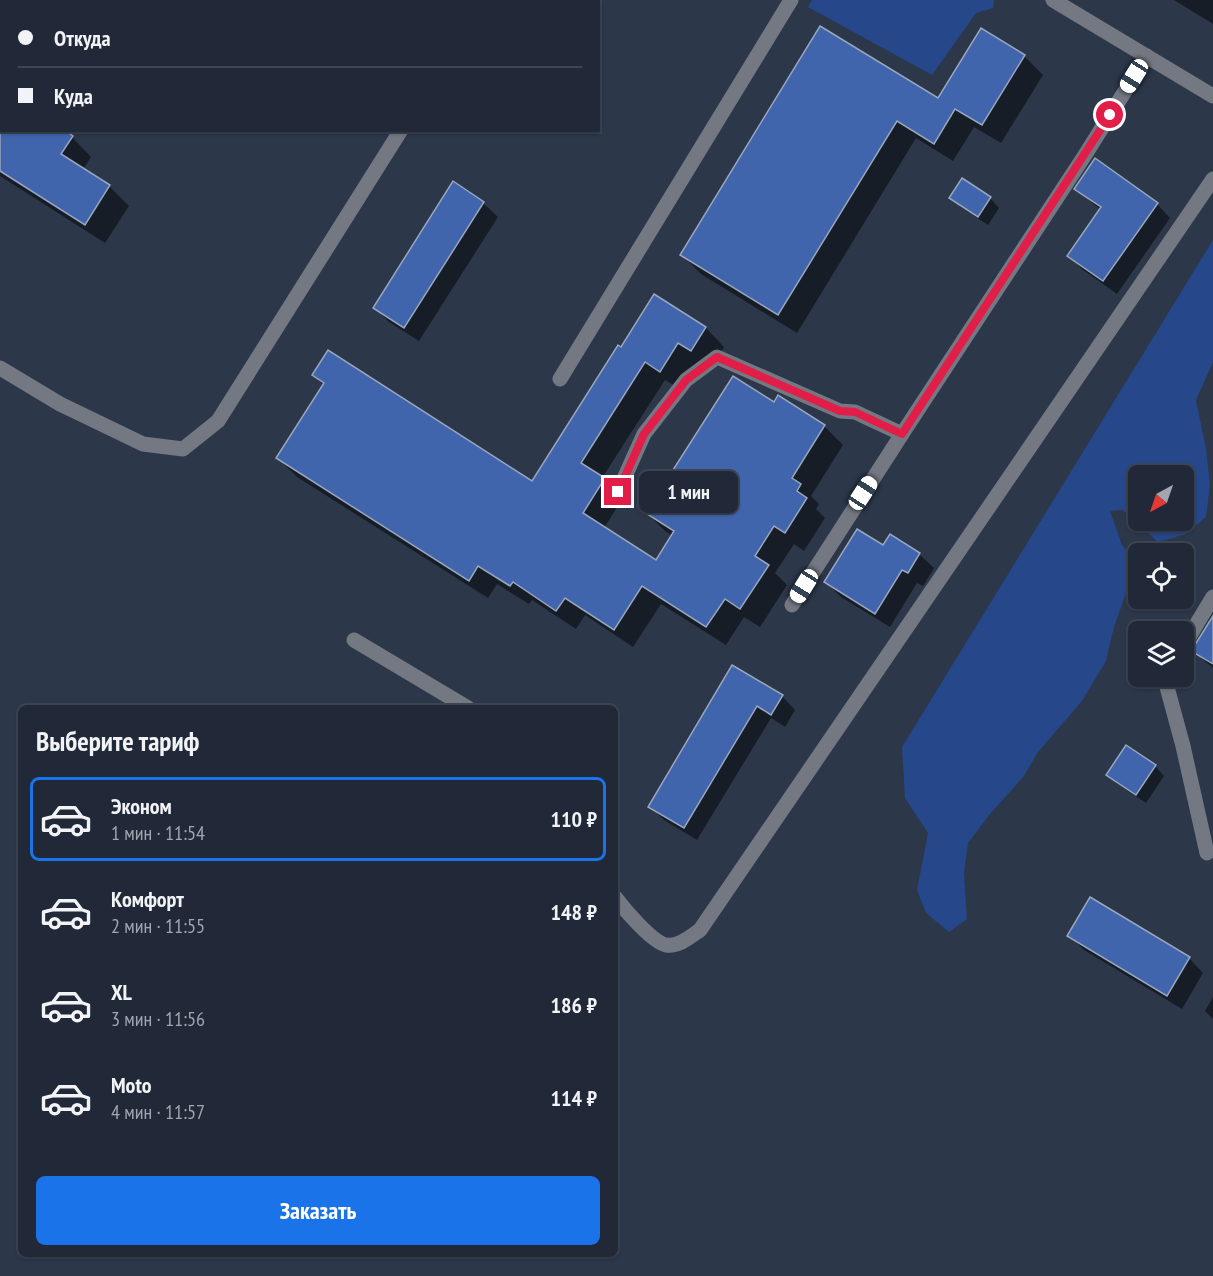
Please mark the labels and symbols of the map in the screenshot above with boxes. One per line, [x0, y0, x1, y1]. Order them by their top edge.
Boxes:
car [1117, 56, 1151, 96]
route start [1096, 101, 1123, 128]
north arrow [1128, 465, 1194, 531]
callout: 1 мин [639, 471, 738, 513]
car [846, 473, 880, 513]
route end [604, 478, 631, 505]
car [787, 566, 821, 606]

